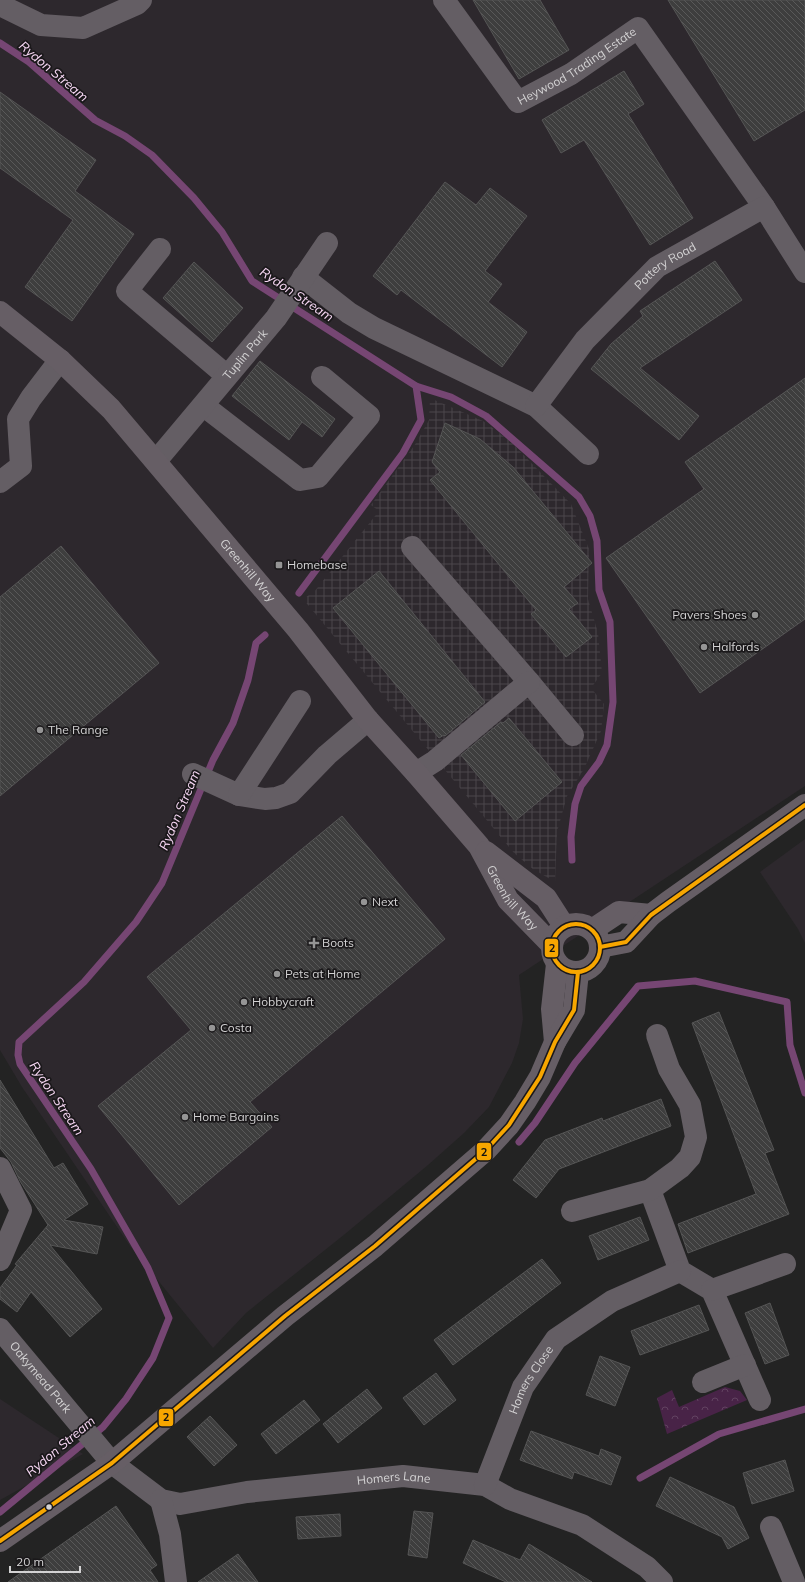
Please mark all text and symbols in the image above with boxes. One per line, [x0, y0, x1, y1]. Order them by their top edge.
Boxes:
street label: Heywood Trading Estate [515, 24, 639, 108]
water label: Rydon Stream [16, 37, 92, 105]
street label: Pottery Road [631, 239, 698, 293]
water label: Rydon Stream [257, 263, 337, 325]
street label: Tuplin Park [219, 325, 271, 383]
street label: Greenhill Way [217, 535, 279, 605]
place label: Homebase [287, 557, 347, 572]
marker: Homebase [274, 560, 284, 570]
place label: Pavers Shoes [672, 607, 747, 622]
marker: Pavers Shoes [750, 610, 760, 620]
place label: Halfords [712, 639, 759, 654]
marker: Halfords [699, 642, 709, 652]
place label: The Range [48, 722, 108, 737]
marker: The Range [35, 725, 45, 735]
water label: Rydon Stream [155, 767, 203, 853]
street label: Greenhill Way [484, 862, 542, 934]
place label: Next [372, 894, 398, 909]
marker: Next [359, 897, 369, 907]
place label: Boots [322, 935, 354, 950]
marker: Boots [309, 938, 319, 948]
line badge: 2 [544, 938, 559, 958]
text: 2 [549, 941, 556, 955]
place label: Pets at Home [285, 966, 360, 981]
marker: Pets at Home [272, 969, 282, 979]
place label: Hobbycraft [252, 994, 314, 1009]
marker: Hobbycraft [239, 997, 249, 1007]
place label: Costa [220, 1020, 252, 1035]
marker: Costa [207, 1023, 217, 1033]
water label: Rydon Stream [26, 1058, 88, 1138]
place label: Home Bargains [193, 1109, 279, 1124]
marker: Home Bargains [180, 1112, 190, 1122]
line badge: 2 [476, 1142, 492, 1161]
text: 2 [481, 1145, 488, 1159]
street label: Oakymead Park [7, 1338, 76, 1416]
street label: Homers Close [505, 1343, 556, 1416]
line badge: 2 [158, 1408, 174, 1427]
text: 2 [163, 1410, 170, 1424]
water label: Rydon Stream [22, 1412, 98, 1480]
street label: Homers Lane [356, 1468, 431, 1488]
unlabelled marker [44, 1502, 54, 1512]
scale bar [10, 1548, 80, 1574]
text: 20 m [16, 1554, 44, 1569]

